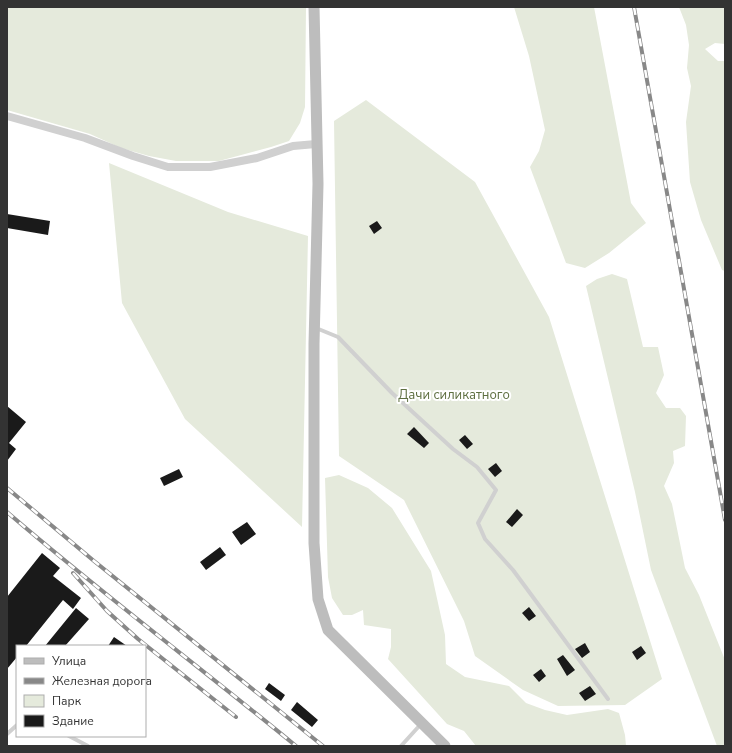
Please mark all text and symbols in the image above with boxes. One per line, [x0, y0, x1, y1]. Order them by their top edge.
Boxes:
park label: Дачи силикатного [398, 386, 510, 404]
legend [16, 645, 146, 737]
text: Улица [51, 653, 86, 669]
text: Железная дорога [52, 673, 152, 689]
text: Парк [52, 693, 82, 709]
text: Здание [52, 713, 94, 729]

